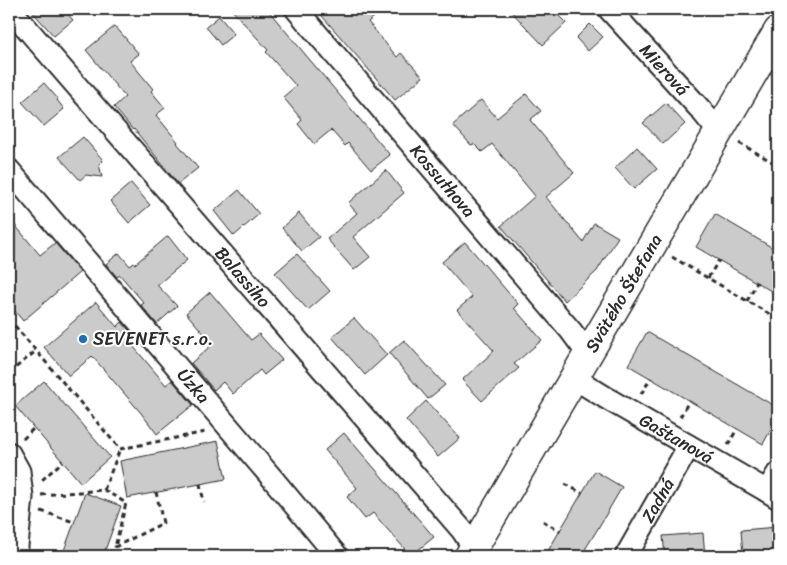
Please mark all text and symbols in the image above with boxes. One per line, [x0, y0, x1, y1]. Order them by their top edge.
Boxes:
street label: Mierová [631, 36, 697, 104]
street label: Kossuthova [402, 136, 484, 225]
street label: Svätého Štefana [576, 228, 671, 359]
street label: Balassiho [206, 239, 279, 316]
place label: SEVENET s.r.o. [93, 323, 213, 355]
marker: SEVENET s.r.o. [77, 333, 89, 345]
street label: Úzka [169, 361, 218, 411]
street label: Gaštanová [633, 404, 720, 473]
street label: Zadná [632, 472, 683, 529]

